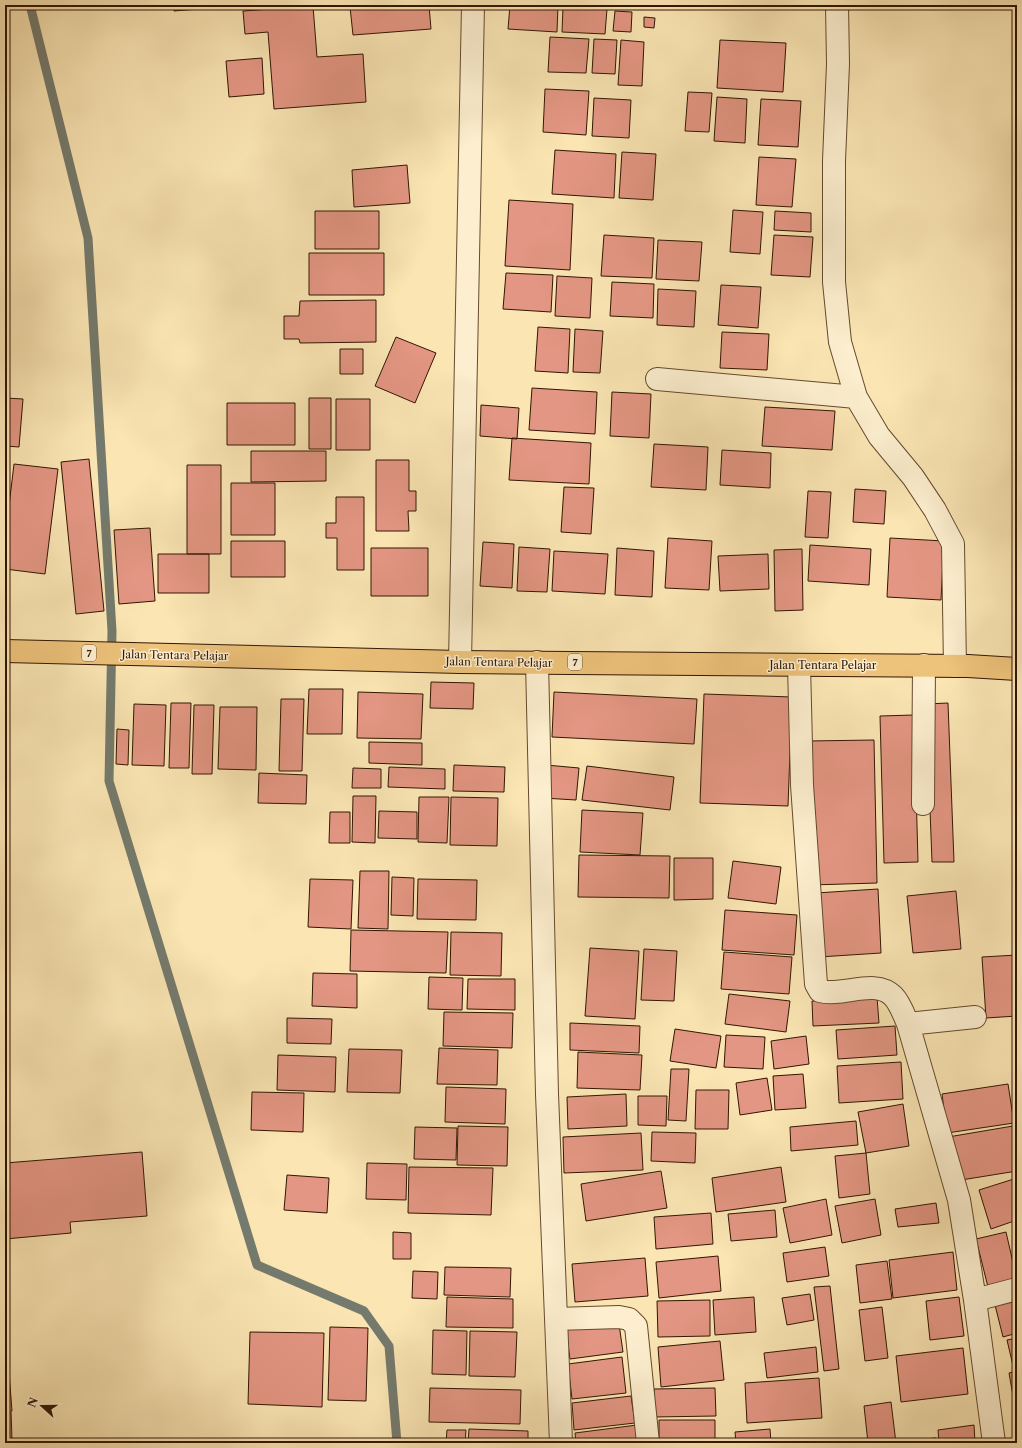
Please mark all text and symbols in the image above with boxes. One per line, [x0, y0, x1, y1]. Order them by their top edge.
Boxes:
road number: 7 [82, 645, 96, 661]
street label: Jalan Tentara Pelajar [119, 647, 229, 663]
street label: Jalan Tentara Pelajar [443, 654, 553, 670]
road number: 7 [568, 654, 582, 670]
street label: Jalan Tentara Pelajar [767, 658, 877, 672]
north arrow [22, 1386, 62, 1426]
text: N [24, 1395, 41, 1409]

